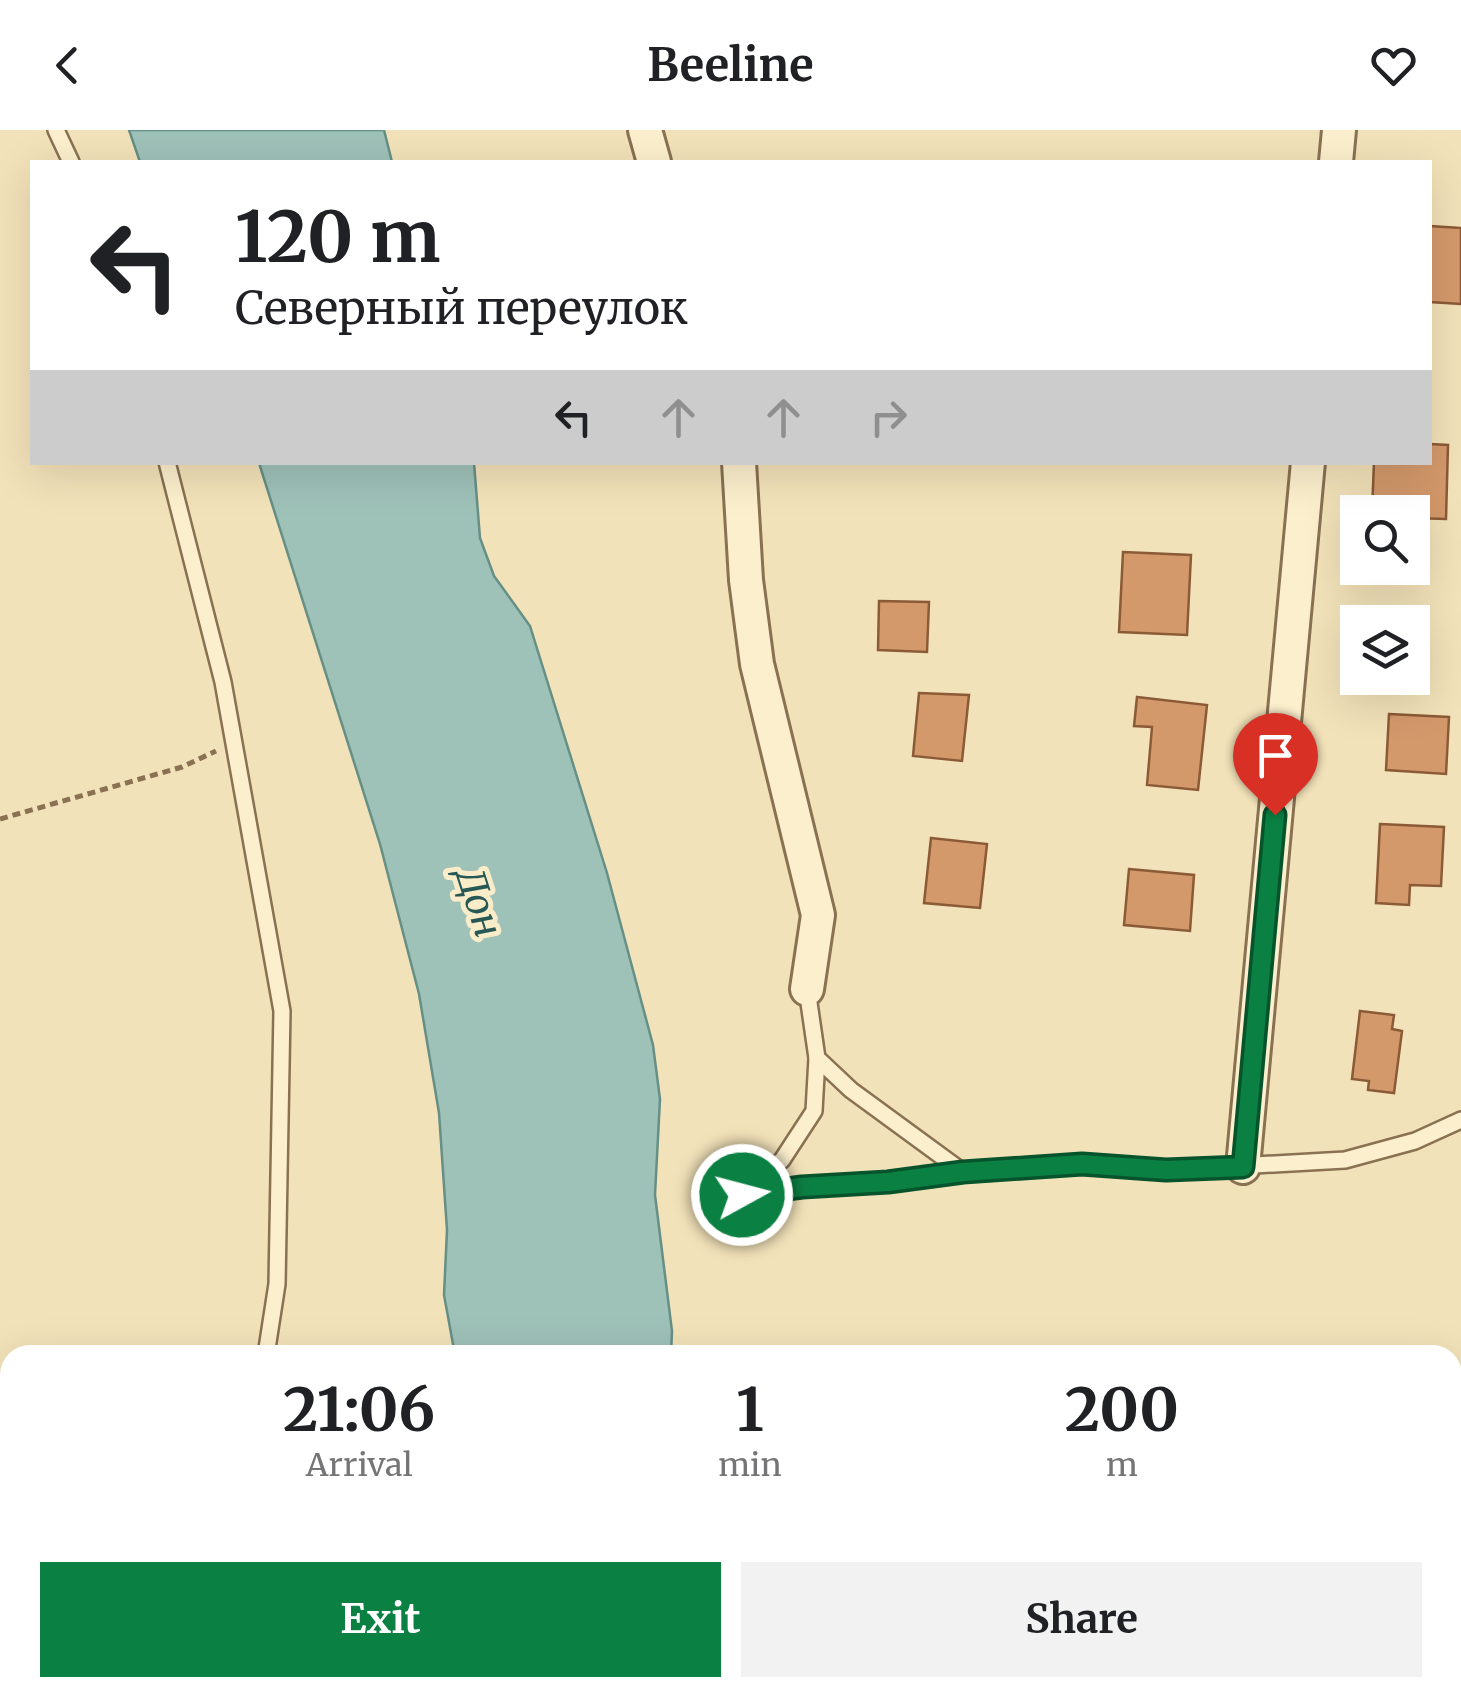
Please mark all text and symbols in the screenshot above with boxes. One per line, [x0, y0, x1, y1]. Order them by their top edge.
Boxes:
text: Beeline [647, 37, 814, 93]
icon: back [40, 38, 95, 93]
icon: heart [1366, 38, 1421, 93]
text: 120 m [235, 193, 440, 281]
icon: left [70, 200, 200, 330]
text: Северный переулок [235, 280, 688, 336]
icon: left [546, 390, 601, 445]
icon: ahead [651, 390, 706, 445]
icon: ahead [756, 390, 811, 445]
icon: right [861, 390, 916, 445]
map controls [1340, 495, 1430, 695]
button: search [1340, 495, 1430, 585]
button: layers [1340, 605, 1430, 695]
pin [1233, 713, 1318, 816]
icon: arrive [1248, 728, 1303, 783]
water label: Дон [445, 859, 512, 943]
position arrow [690, 1143, 794, 1247]
text: 21:06 [283, 1372, 435, 1447]
text: 1 [736, 1372, 764, 1447]
text: 200 [1065, 1372, 1179, 1447]
text: Arrival [306, 1445, 413, 1485]
text: min [718, 1445, 782, 1485]
text: m [1106, 1445, 1138, 1485]
button: Exit [40, 1562, 721, 1677]
button: Share [741, 1562, 1422, 1677]

